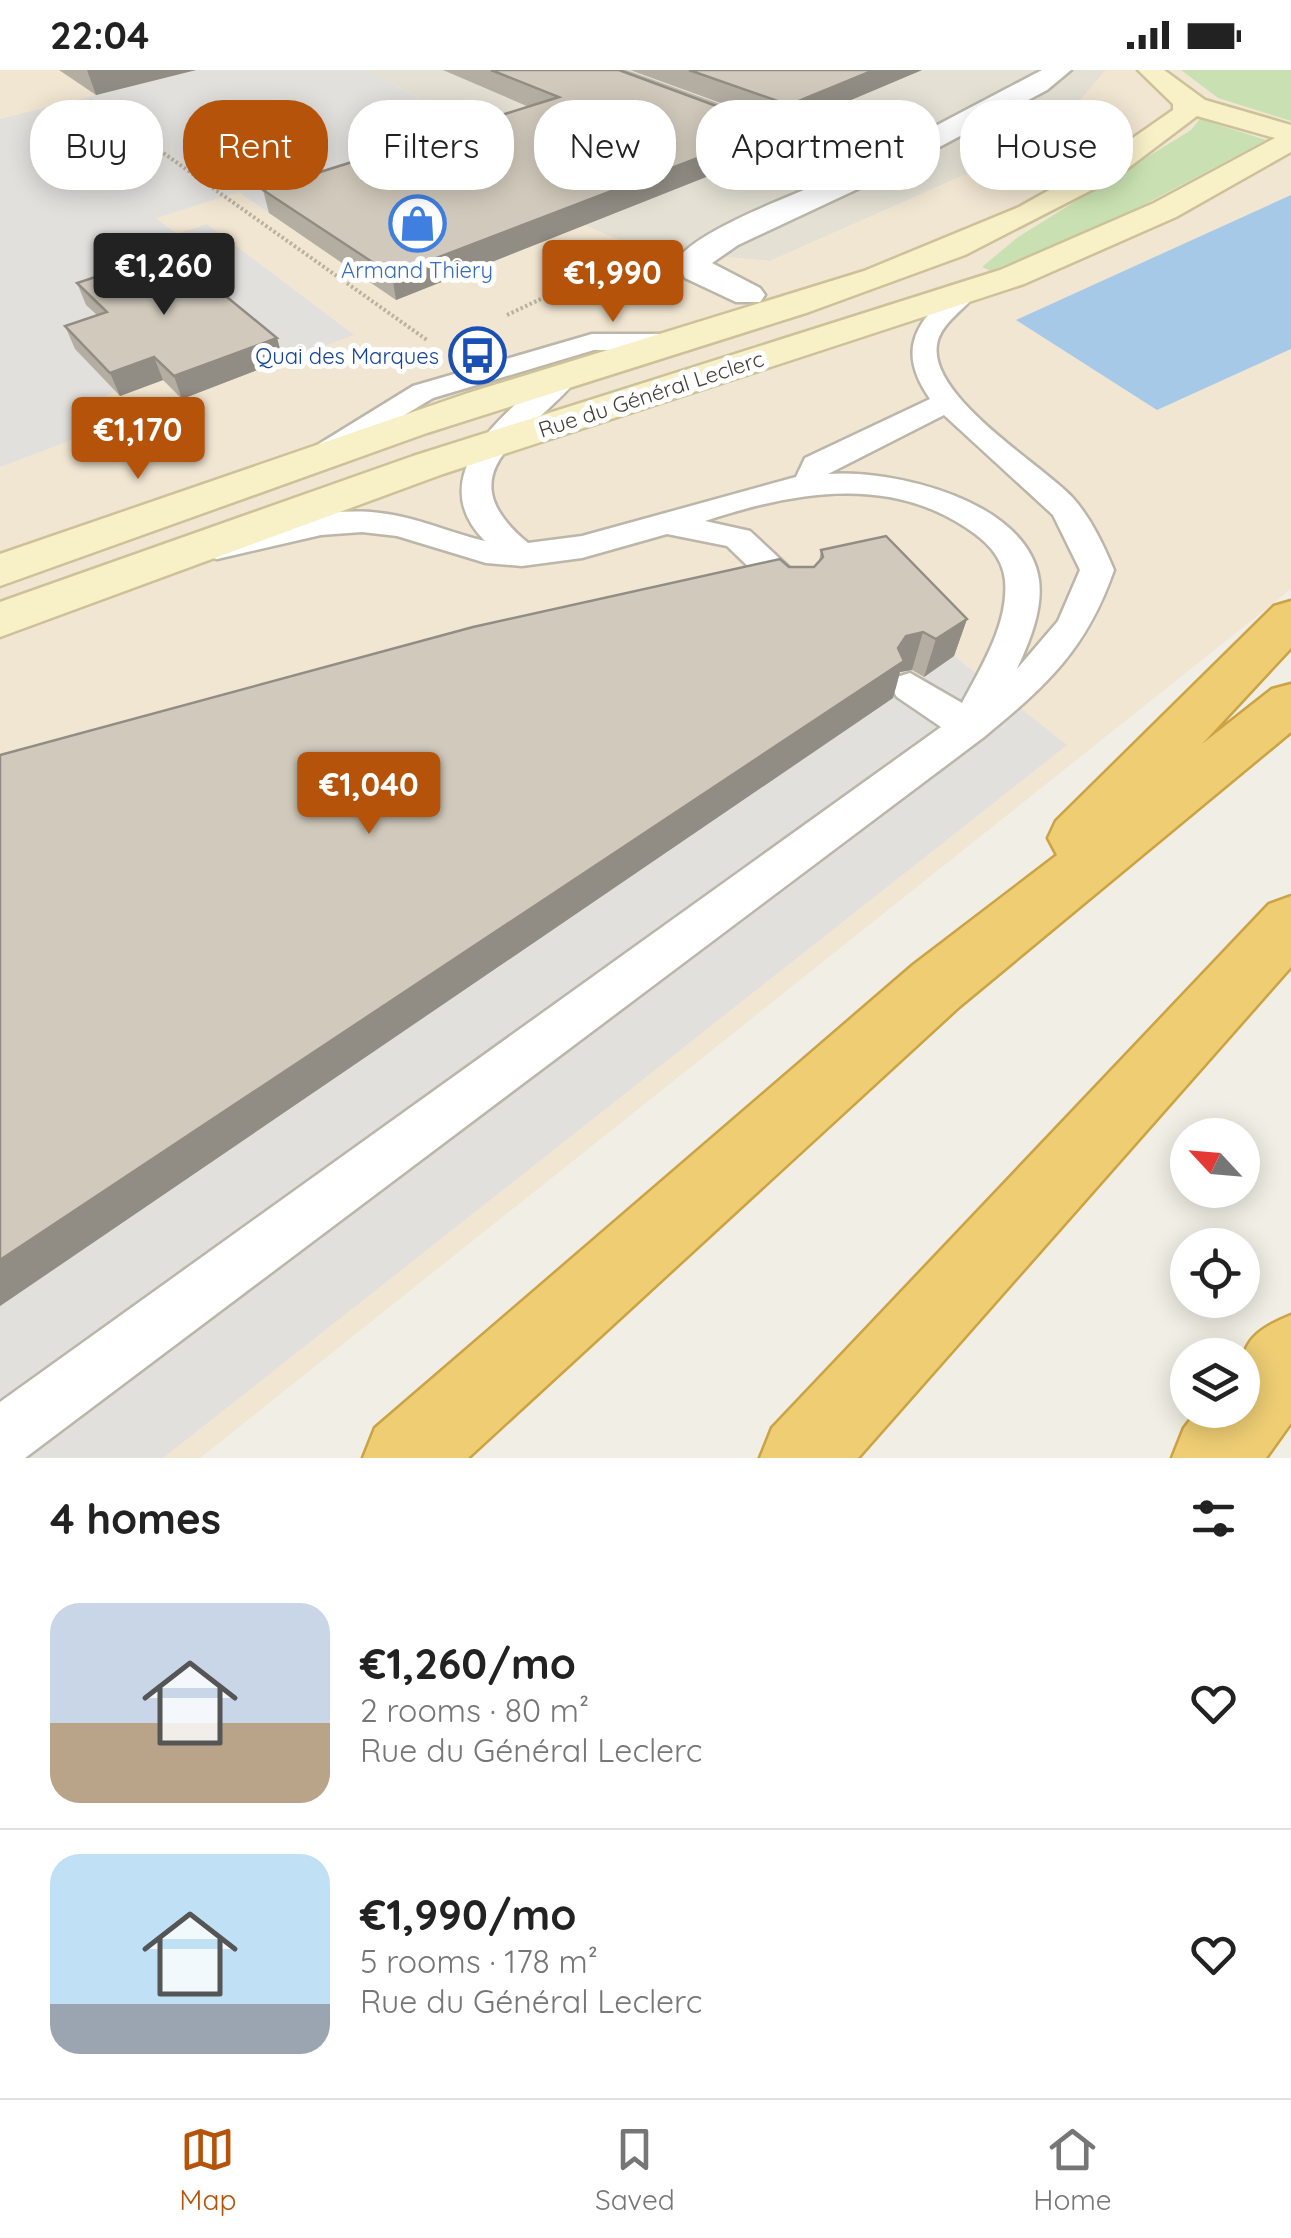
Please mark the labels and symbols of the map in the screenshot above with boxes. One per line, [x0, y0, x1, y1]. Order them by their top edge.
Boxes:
shop icon: Armand Thiery [387, 193, 447, 253]
pin: €1,260 [83, 233, 245, 318]
pin: €1,990 [532, 240, 694, 325]
place label: Armand Thiery [341, 256, 493, 284]
bus stop icon: Quai des Marques [448, 326, 508, 386]
place label: Quai des Marques [255, 342, 439, 370]
street label: Rue du Général Leclerc [535, 344, 767, 444]
pin: €1,170 [57, 397, 219, 482]
pin: €1,040 [288, 752, 450, 837]
north arrow [1170, 1118, 1260, 1208]

